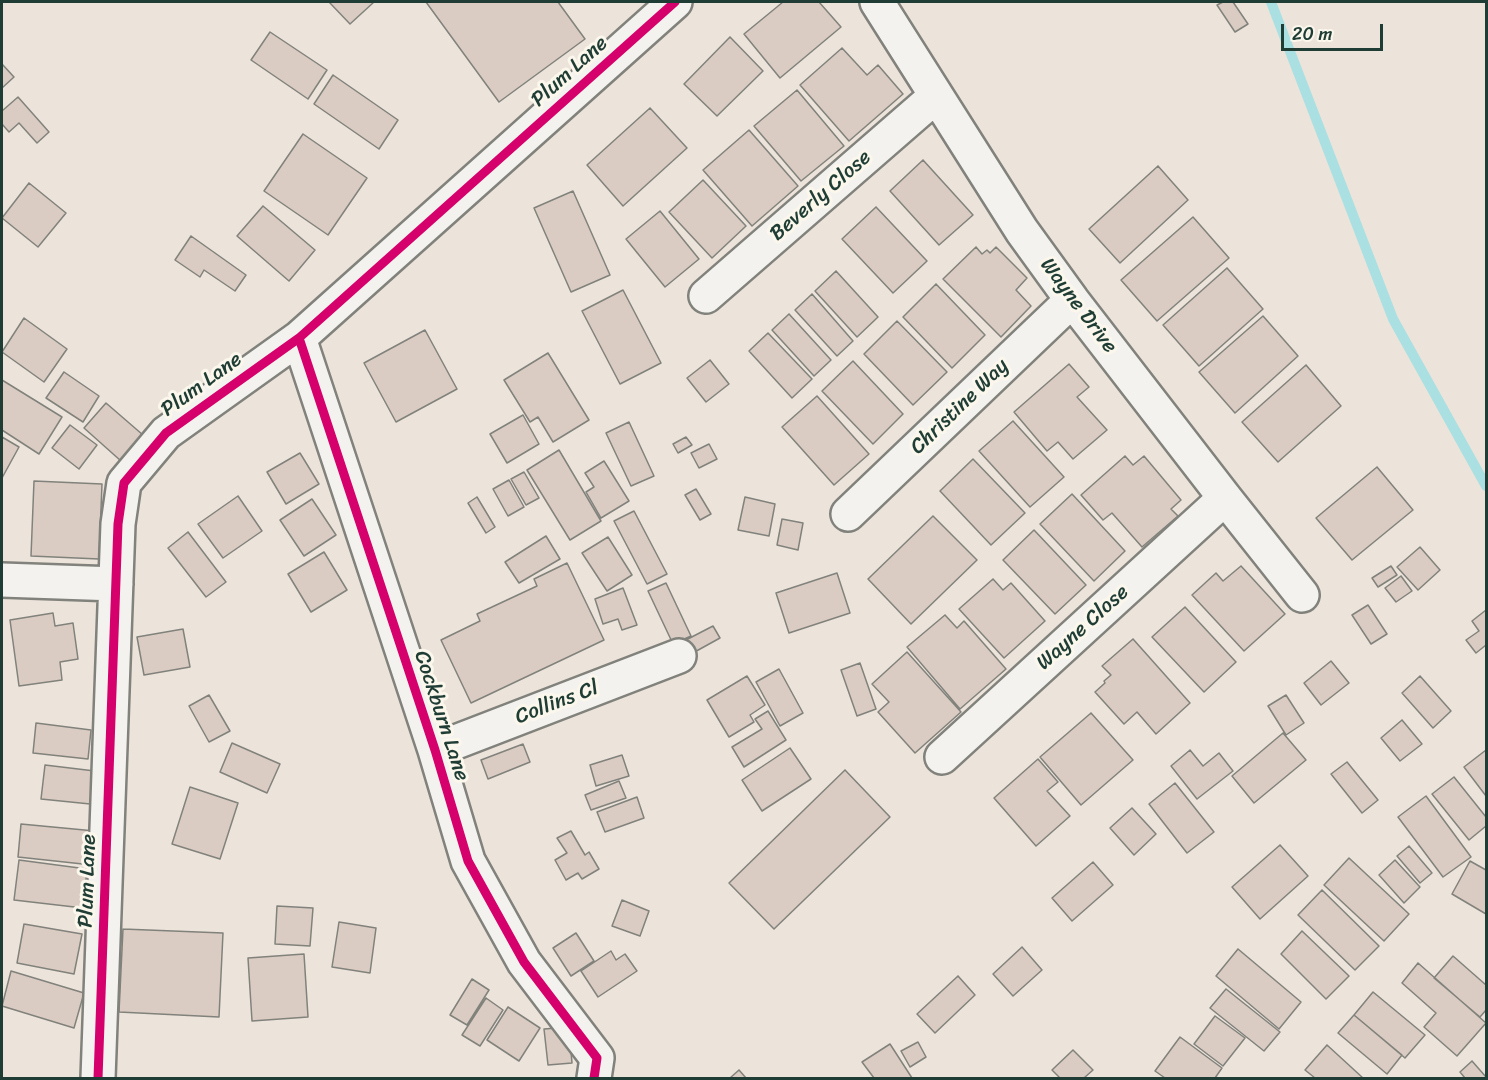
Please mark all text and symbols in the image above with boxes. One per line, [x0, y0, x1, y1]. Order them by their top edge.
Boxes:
scale bar [1284, 12, 1386, 50]
text: 20 m [1292, 18, 1332, 50]
street label: Plum Lane [527, 31, 613, 113]
street label: Beverly Close [765, 145, 877, 247]
street label: Wayne Drive [1034, 253, 1122, 359]
street label: Plum Lane [157, 347, 247, 423]
street label: Christine Way [906, 354, 1014, 460]
street label: Wayne Close [1032, 580, 1134, 676]
street label: Cockburn Lane [408, 648, 474, 784]
street label: Collins Cl [512, 676, 602, 730]
street label: Plum Lane [74, 834, 102, 928]

